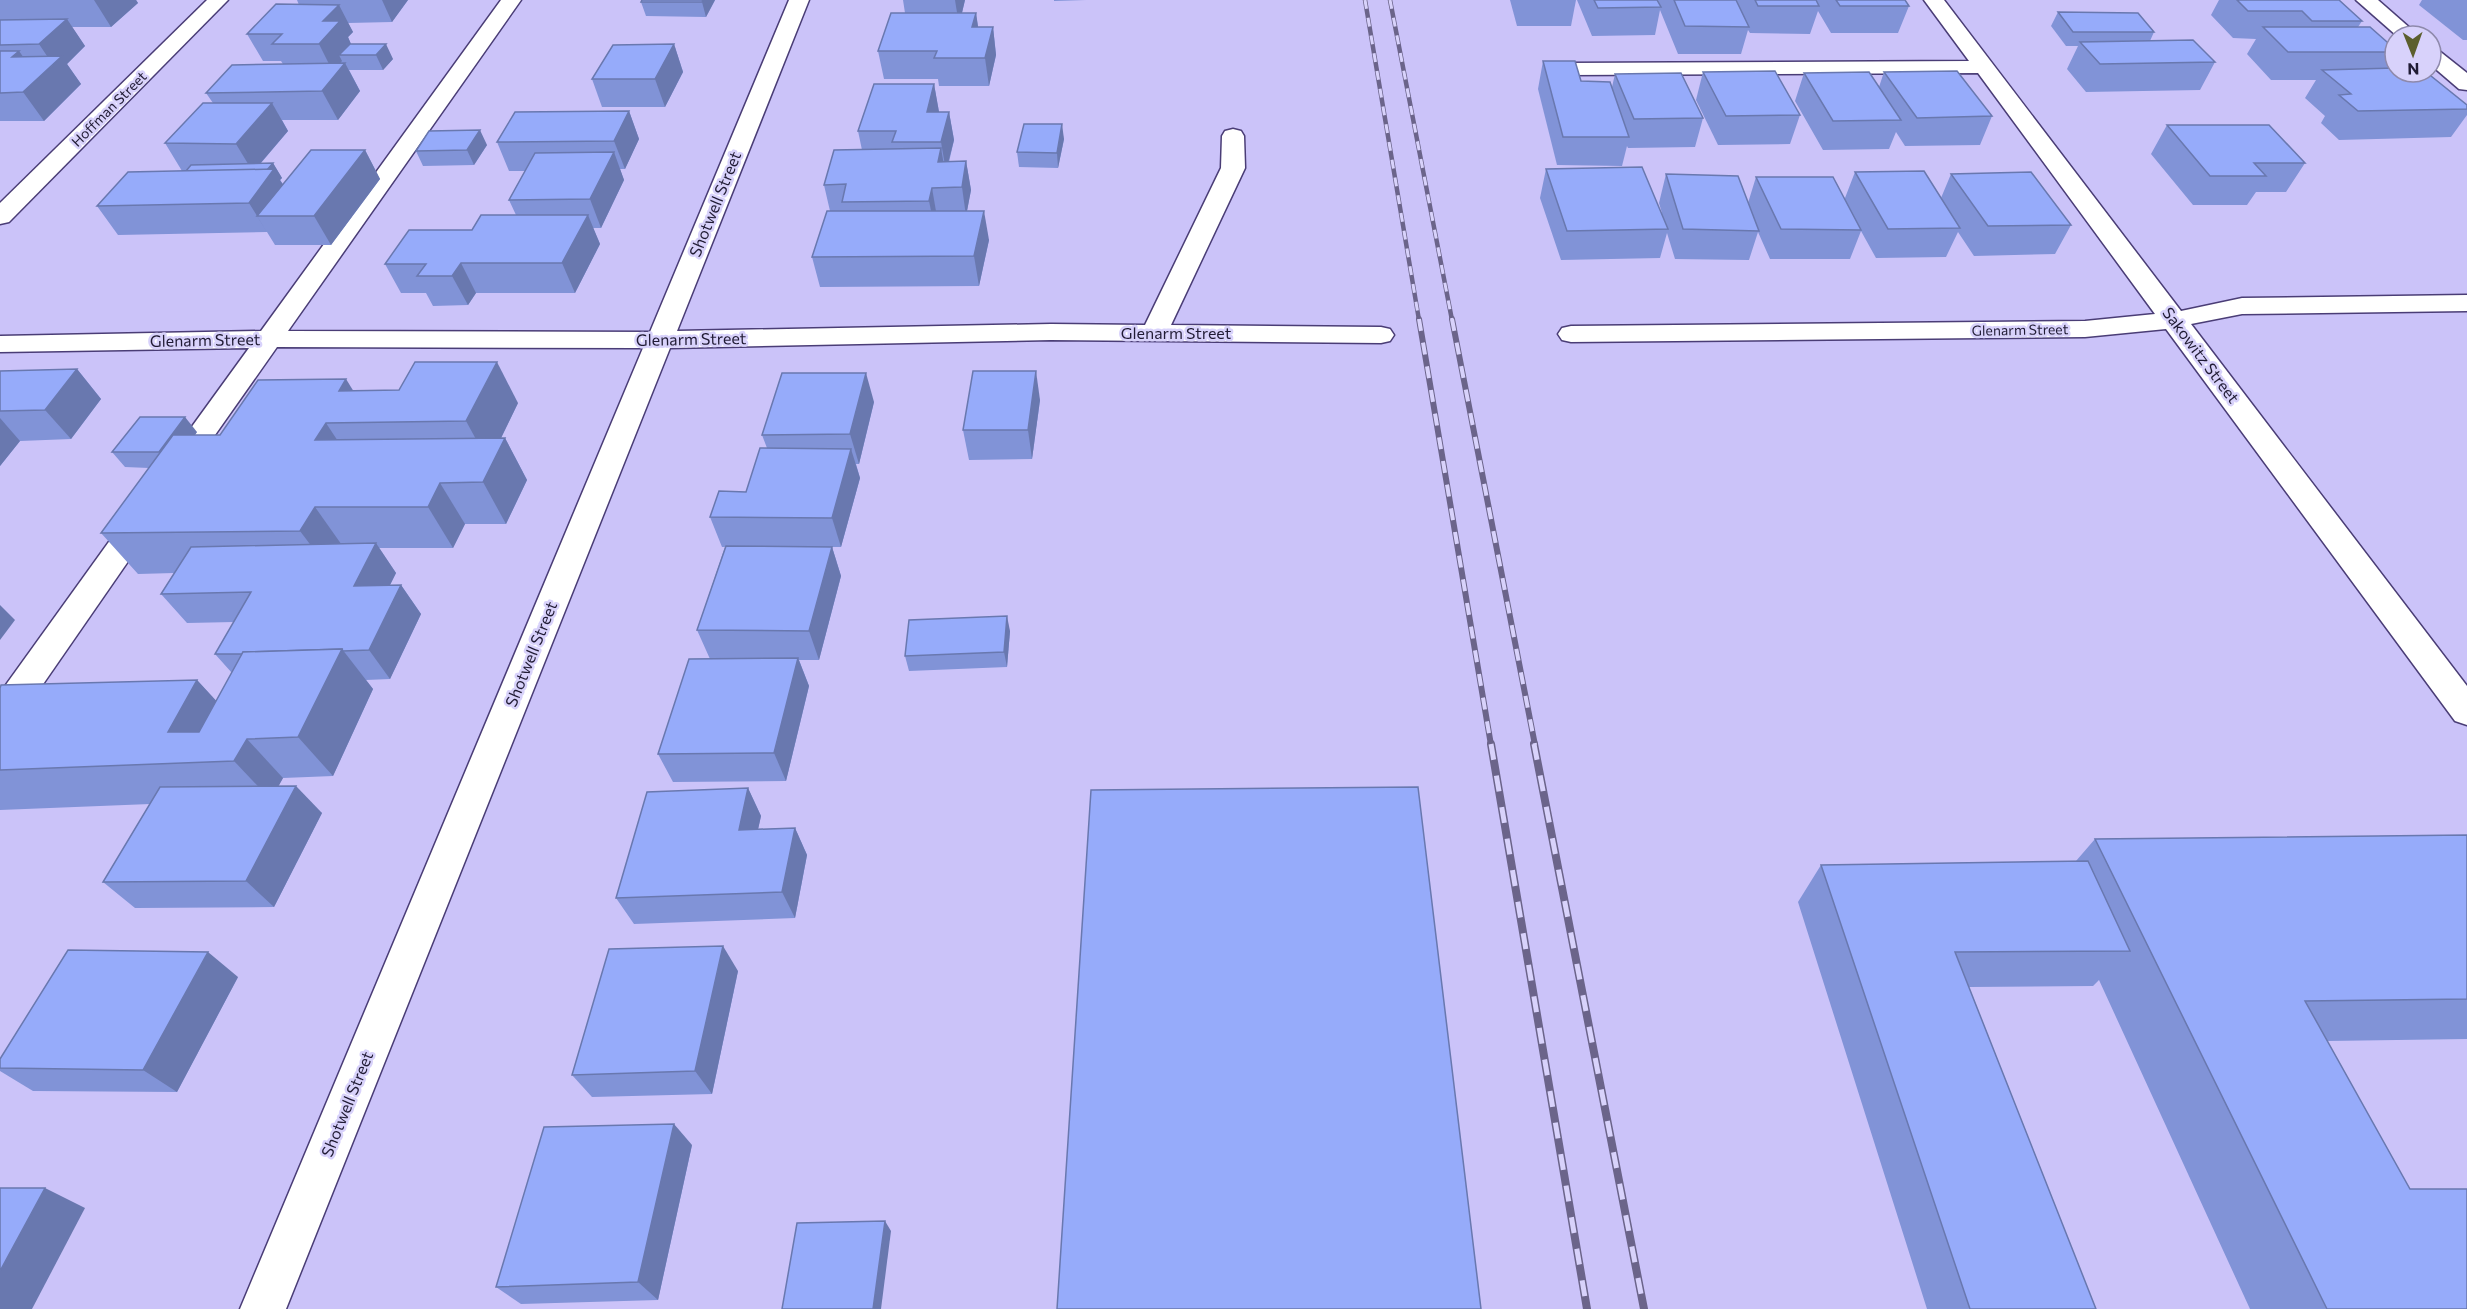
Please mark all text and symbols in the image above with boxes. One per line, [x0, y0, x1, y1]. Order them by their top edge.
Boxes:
north arrow [2383, 24, 2443, 84]
text: N [2407, 60, 2419, 79]
street label: Hoffman Street [68, 67, 150, 150]
street label: Shotwell Street [685, 148, 744, 259]
street label: Sakowitz Street [2159, 303, 2244, 407]
street label: Glenarm Street [1972, 320, 2069, 339]
street label: Glenarm Street [1121, 323, 1232, 342]
street label: Glenarm Street [636, 328, 747, 349]
street label: Glenarm Street [150, 329, 261, 350]
street label: Shotwell Street [501, 598, 560, 709]
street label: Shotwell Street [317, 1048, 376, 1159]

